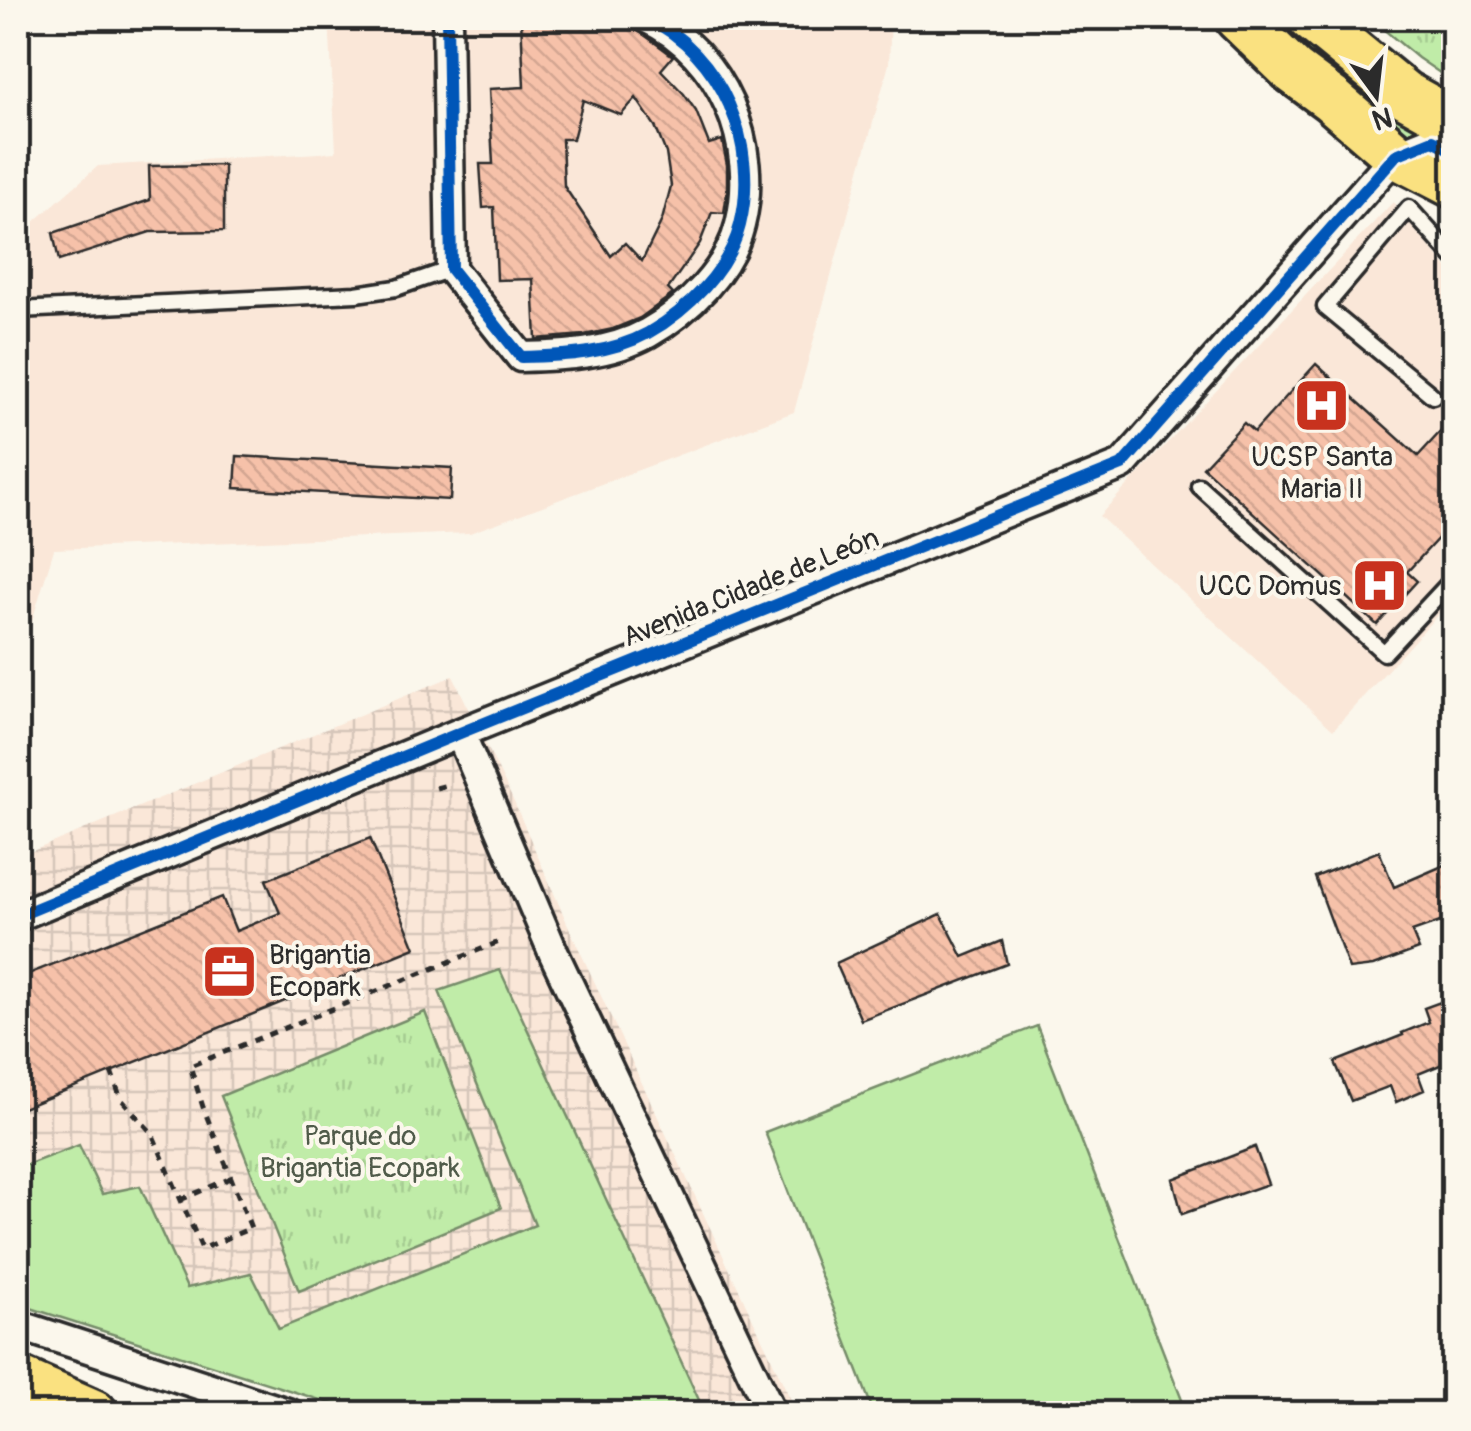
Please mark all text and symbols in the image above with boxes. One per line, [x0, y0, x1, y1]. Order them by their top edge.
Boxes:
north arrow [1326, 45, 1426, 145]
text: N [1368, 98, 1396, 137]
hospital icon: UCSP Santa Maria II [1292, 376, 1352, 436]
place label: UCSP Santa Maria II [1251, 440, 1393, 507]
street label: Avenida Cidade de León [618, 521, 884, 655]
hospital icon: UCC Domus [1350, 556, 1410, 616]
place label: UCC Domus [1199, 569, 1341, 604]
place label: Brigantia Ecopark [269, 938, 371, 1005]
office icon: Brigantia Ecopark [200, 941, 260, 1001]
park label: Parque do Brigantia Ecopark [260, 1119, 460, 1186]

